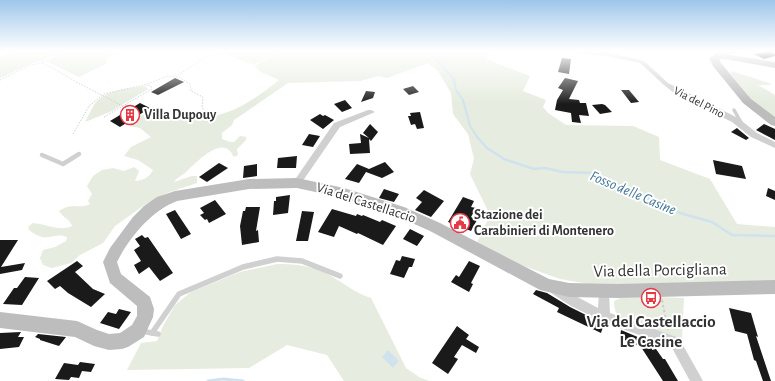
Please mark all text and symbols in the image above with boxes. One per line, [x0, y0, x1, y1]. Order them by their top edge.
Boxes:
street label: Via del Pino [672, 84, 726, 120]
building icon: Villa Dupouy [119, 104, 141, 126]
place label: Villa Dupouy [144, 108, 217, 122]
water label: Fosso delle Casine [588, 168, 678, 218]
street label: Via del Castellaccio [315, 180, 418, 226]
place label: Stazione dei Carabinieri di Montenero [474, 208, 614, 238]
public building icon: Stazione dei Carabinieri di Montenero [449, 212, 471, 234]
street label: Via della Porcigliana [593, 260, 727, 280]
bus stop icon: Via del Castellaccio Le Casine [640, 287, 662, 309]
place label: Via del Castellaccio Le Casine [586, 313, 716, 350]

